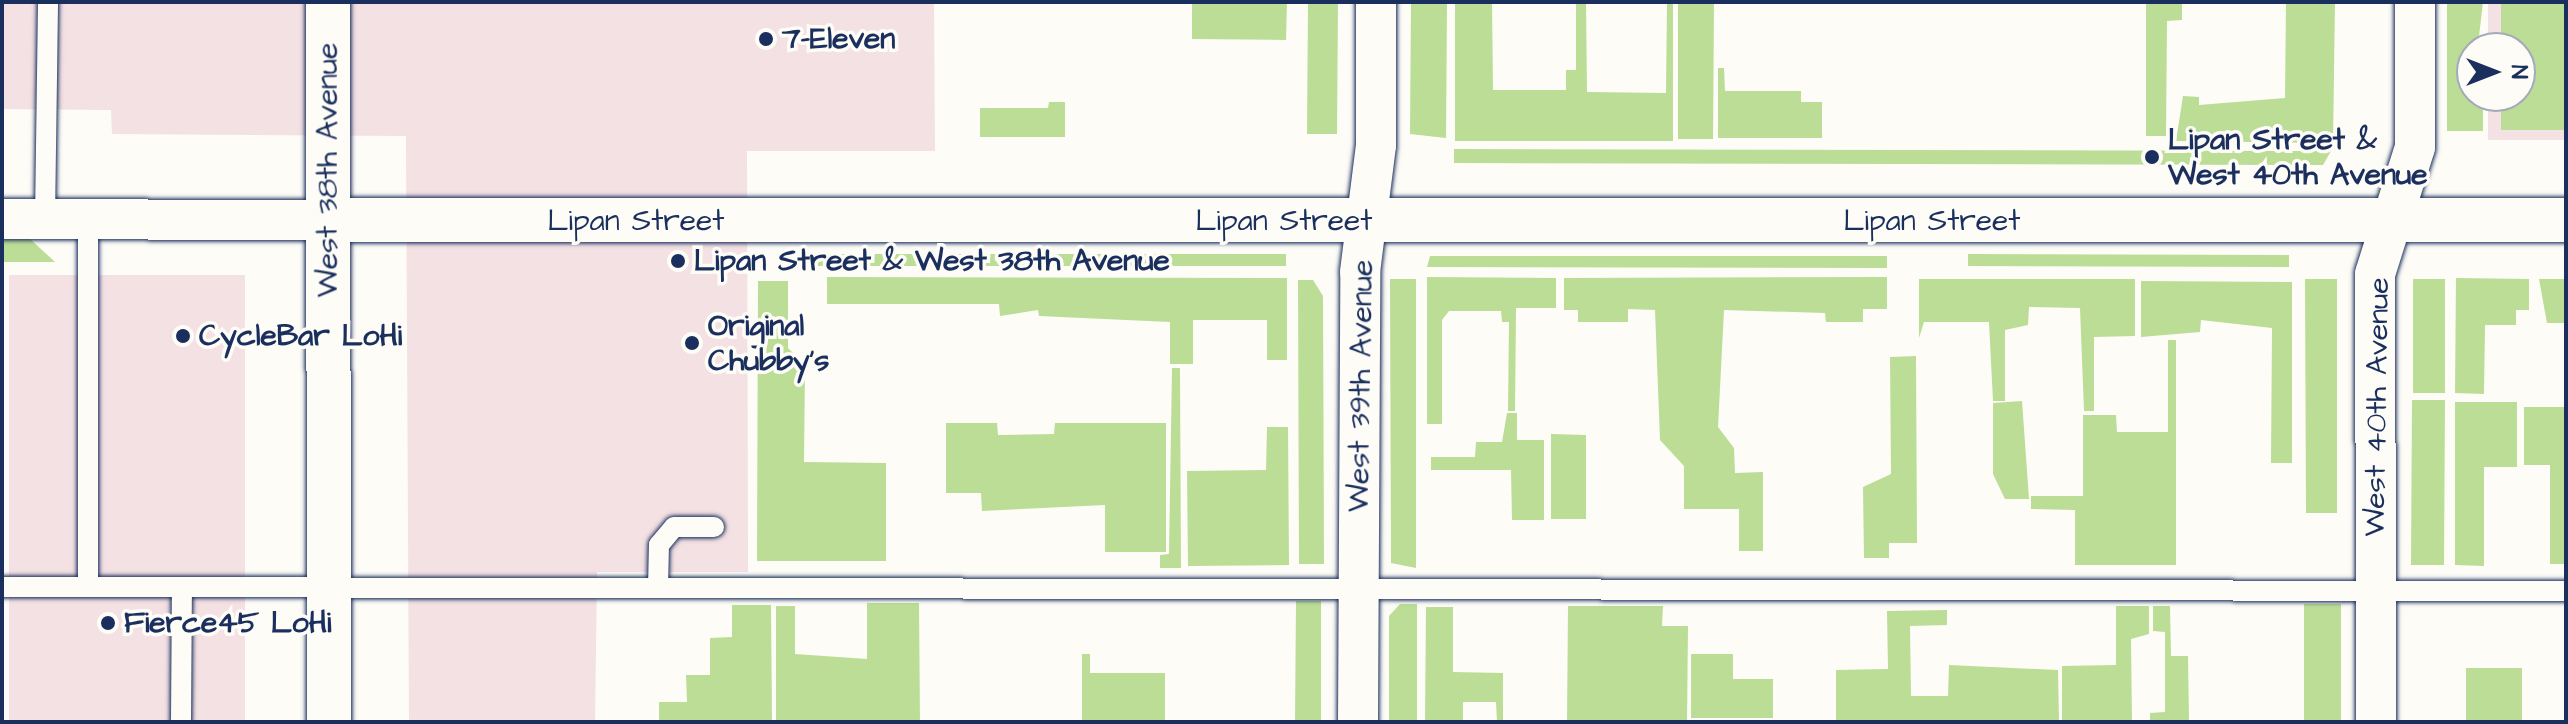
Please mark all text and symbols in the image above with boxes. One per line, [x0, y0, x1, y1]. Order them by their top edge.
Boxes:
place label: 7-Eleven [782, 21, 895, 57]
marker: 7-Eleven [757, 30, 775, 48]
north arrow [2456, 32, 2536, 112]
street label: West 38th Avenue [310, 43, 346, 297]
text: N [2503, 65, 2534, 79]
place label: Lipan Street & West 40th Avenue [2168, 122, 2427, 192]
marker: Lipan Street & West 40th Avenue [2143, 148, 2161, 166]
street label: Lipan Street [548, 203, 724, 239]
street label: Lipan Street [1196, 203, 1372, 239]
street label: Lipan Street [1844, 203, 2020, 239]
place label: Lipan Street & West 38th Avenue [694, 243, 1170, 279]
marker: Lipan Street & West 38th Avenue [669, 252, 687, 270]
street label: West 39th Avenue [1341, 259, 1381, 513]
street label: West 40th Avenue [2357, 277, 2397, 537]
place label: Original Chubby's [708, 308, 829, 378]
place label: CycleBar LoHi [199, 318, 402, 354]
marker: CycleBar LoHi [174, 327, 192, 345]
marker: Original Chubby's [683, 334, 701, 352]
place label: Fierce45 LoHi [124, 605, 331, 641]
marker: Fierce45 LoHi [99, 614, 117, 632]

